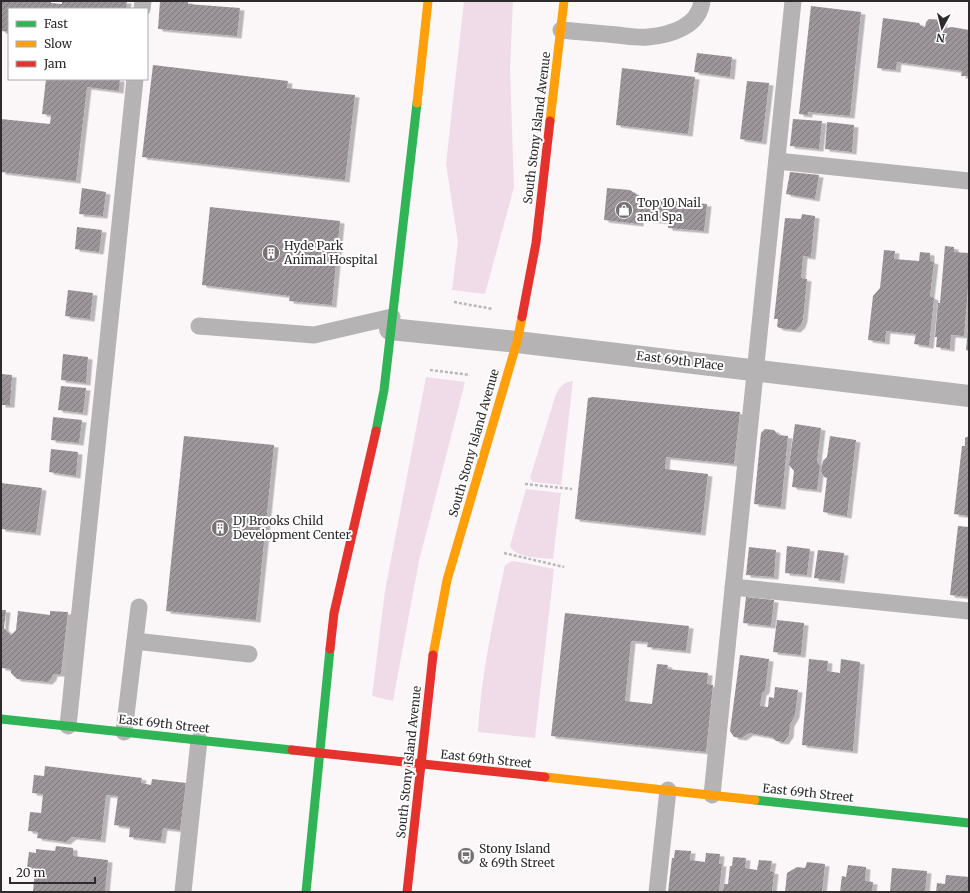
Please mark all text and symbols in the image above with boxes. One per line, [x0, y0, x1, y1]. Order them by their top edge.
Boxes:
legend [8, 8, 148, 80]
north arrow [922, 8, 962, 48]
text: Fast [44, 16, 68, 31]
text: N [935, 30, 946, 45]
text: Slow [44, 36, 73, 51]
street label: South Stony Island Avenue [520, 51, 553, 205]
text: Jam [43, 56, 67, 71]
place label: Top 10 Nail and Spa [637, 195, 701, 224]
shop icon: Top 10 Nail and Spa [614, 200, 634, 220]
place label: Hyde Park Animal Hospital [283, 238, 378, 267]
building icon: Hyde Park Animal Hospital [261, 243, 281, 263]
street label: East 69th Place [636, 348, 724, 373]
street label: South Stony Island Avenue [445, 367, 502, 519]
place label: DJ Brooks Child Development Center [233, 513, 352, 542]
building icon: DJ Brooks Child Development Center [210, 518, 230, 538]
street label: South Stony Island Avenue [393, 685, 424, 839]
street label: East 69th Street [118, 711, 211, 736]
street label: East 69th Street [440, 746, 533, 771]
street label: East 69th Street [762, 780, 855, 805]
place label: Stony Island & 69th Street [479, 841, 555, 870]
bus stop icon: Stony Island & 69th Street [456, 846, 476, 866]
scale bar [10, 859, 95, 885]
text: 20 m [16, 865, 45, 880]

